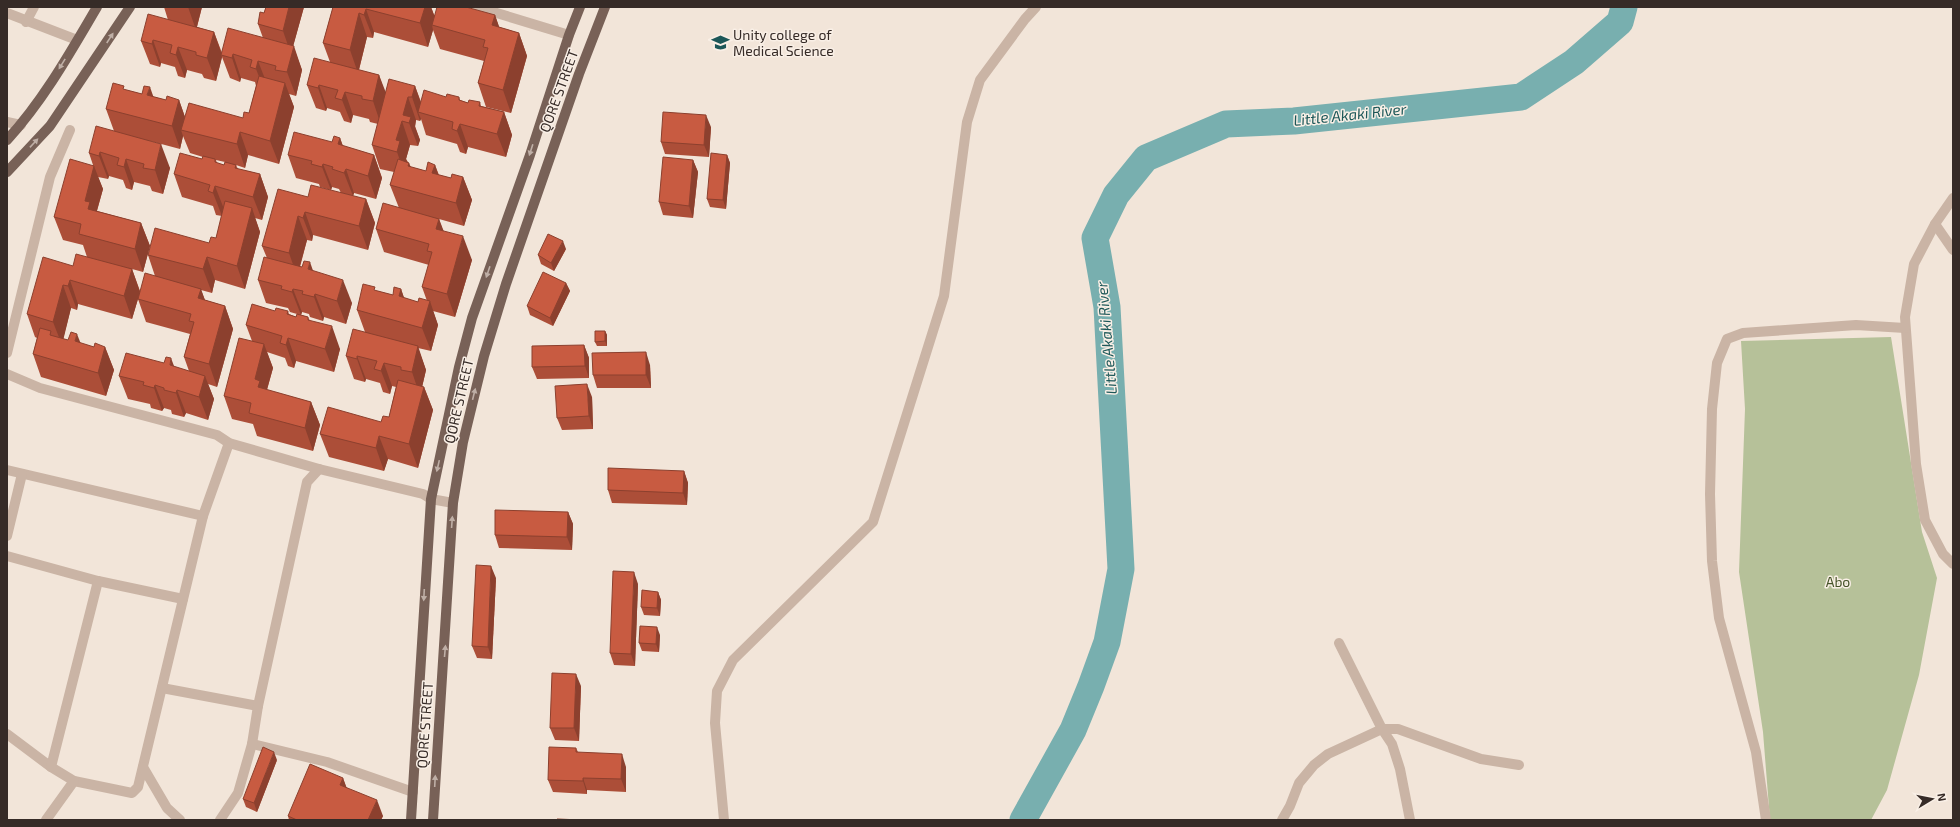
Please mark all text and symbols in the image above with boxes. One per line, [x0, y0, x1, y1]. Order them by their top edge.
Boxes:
place label: Unity college of Medical Science [733, 26, 834, 59]
one-way arrow [106, 32, 113, 44]
school or university icon: Unity college of Medical Science [710, 33, 730, 53]
street label: QORE STREET [536, 47, 581, 135]
one-way arrow [59, 58, 66, 70]
water label: Little Akaki River [1293, 99, 1408, 129]
one-way arrow [29, 138, 38, 149]
one-way arrow [528, 144, 534, 156]
one-way arrow [485, 267, 491, 279]
water label: Little Akaki River [1092, 280, 1120, 395]
street label: QORE STREET [440, 357, 477, 445]
one-way arrow [472, 388, 478, 400]
one-way arrow [434, 460, 440, 472]
one-way arrow [448, 516, 455, 528]
park label: Abo [1826, 573, 1850, 590]
one-way arrow [421, 589, 428, 601]
one-way arrow [441, 645, 448, 657]
street label: QORE STREET [413, 681, 436, 769]
one-way arrow [432, 775, 439, 787]
north arrow [1912, 779, 1952, 819]
text: N [1935, 792, 1949, 802]

